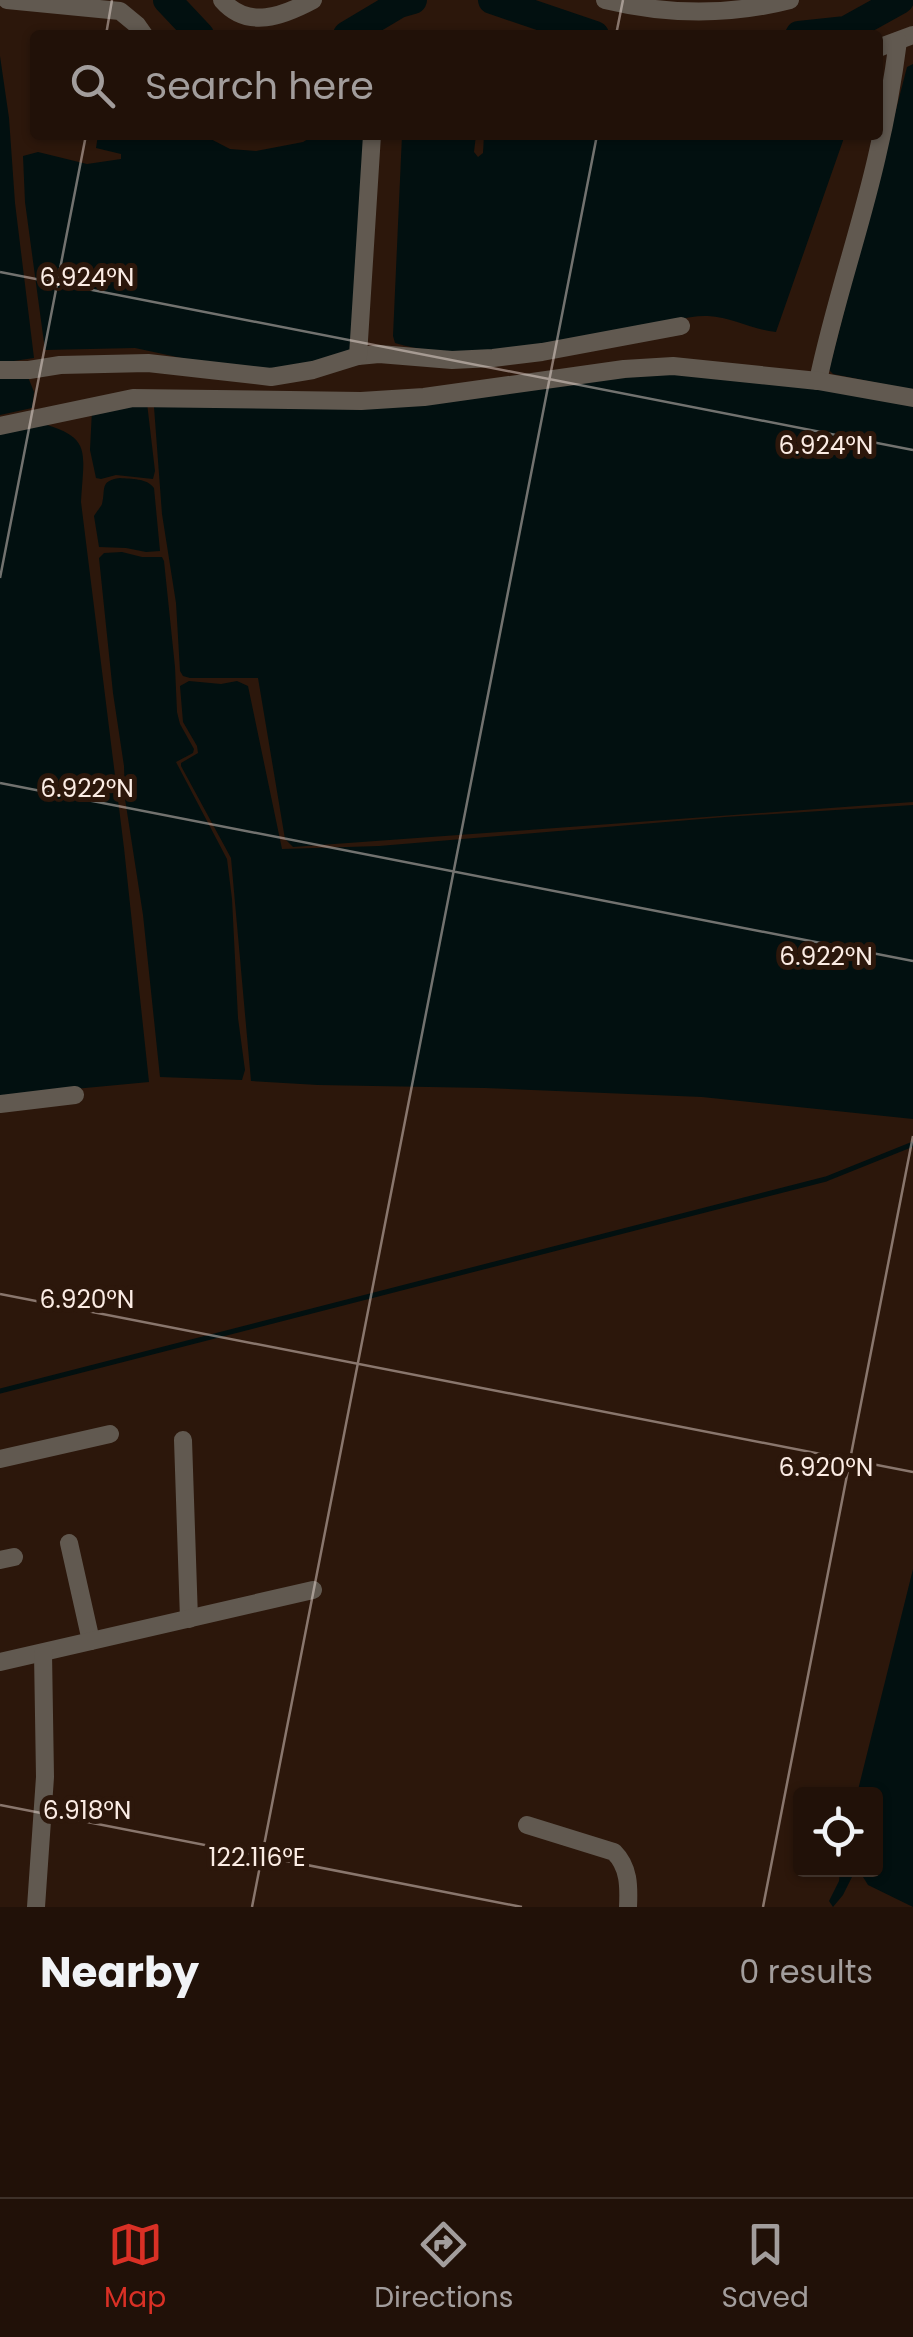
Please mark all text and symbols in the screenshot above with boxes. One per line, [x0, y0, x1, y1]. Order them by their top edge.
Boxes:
search box [30, 30, 883, 140]
icon: search [65, 58, 120, 113]
text: Search here [145, 59, 374, 112]
text: 6.924°N [40, 260, 134, 295]
text: 6.924°N [779, 428, 873, 463]
text: 6.922°N [40, 771, 134, 806]
text: 6.922°N [779, 939, 873, 974]
text: 6.920°N [40, 1282, 134, 1317]
text: 6.920°N [779, 1450, 873, 1485]
map controls [793, 1787, 883, 1877]
button: locate [793, 1787, 883, 1877]
text: 6.918°N [43, 1793, 131, 1828]
text: 122.116°E [209, 1840, 305, 1875]
text: Nearby [40, 1943, 199, 2002]
text: 0 results [739, 1949, 873, 1994]
tab: Map [104, 2217, 166, 2319]
tab: Directions [374, 2217, 513, 2319]
tab: Saved [722, 2217, 809, 2319]

